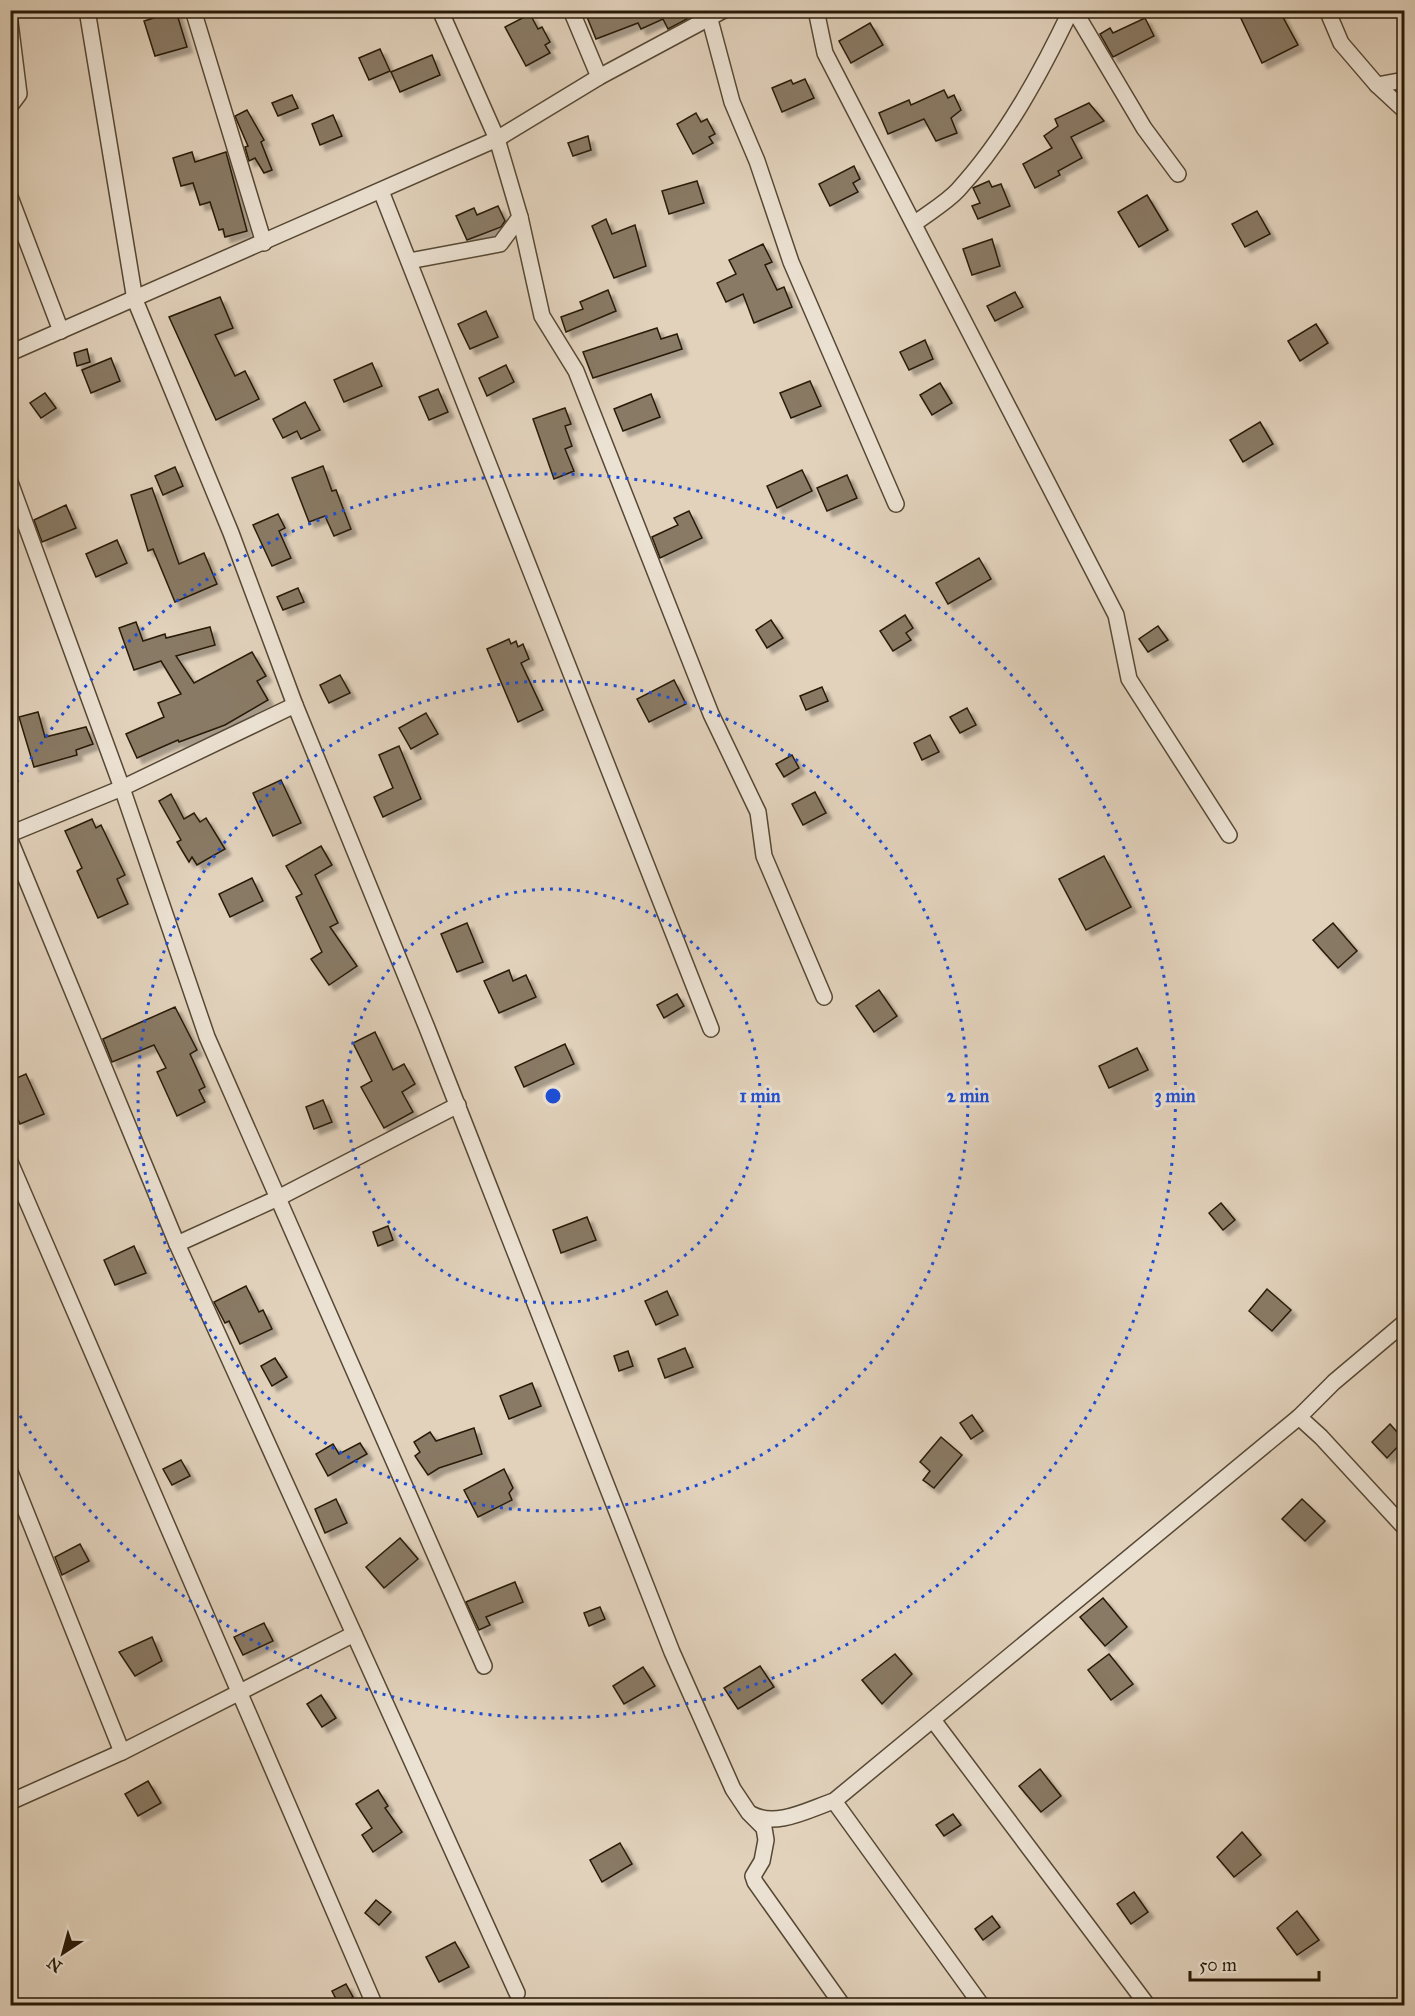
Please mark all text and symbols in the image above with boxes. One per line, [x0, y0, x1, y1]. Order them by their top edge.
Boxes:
text: 1 min [740, 1085, 781, 1107]
text: 2 min [947, 1085, 990, 1107]
text: 3 min [1155, 1085, 1196, 1108]
centre of rings [543, 1086, 563, 1106]
north arrow [33, 1923, 93, 1983]
scale bar [1190, 1944, 1319, 1982]
text: N [43, 1953, 66, 1976]
text: 50 m [1199, 1954, 1237, 1976]

